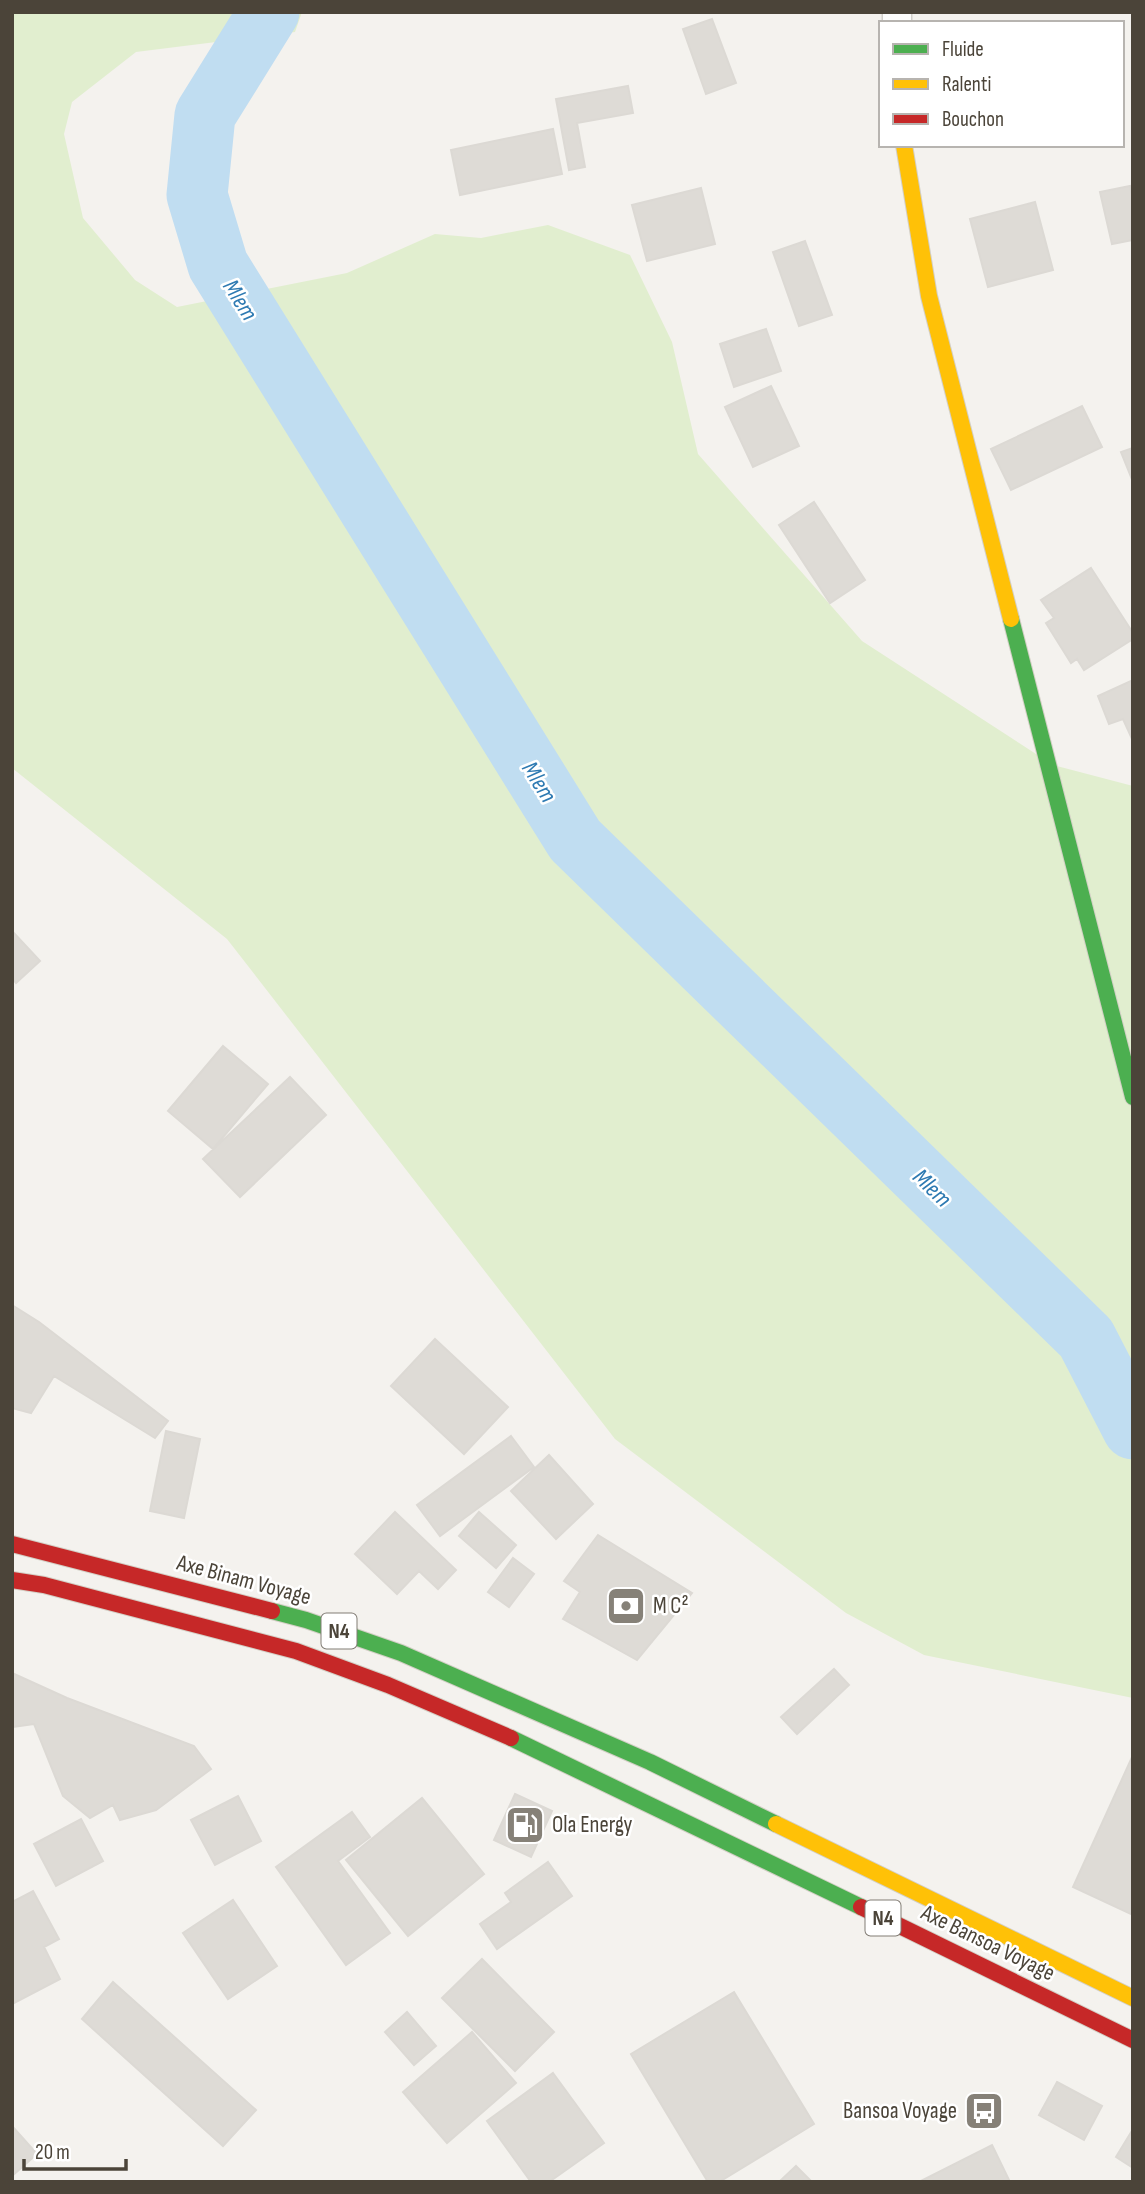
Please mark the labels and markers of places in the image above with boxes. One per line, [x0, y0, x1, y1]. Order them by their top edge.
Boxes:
bank icon: M C² [605, 1585, 647, 1627]
place label: M C² [653, 1592, 689, 1620]
fuel station icon: Ola Energy [504, 1804, 546, 1846]
place label: Ola Energy [552, 1811, 632, 1839]
bus stop icon: Bansoa Voyage [963, 2090, 1005, 2132]
place label: Bansoa Voyage [843, 2097, 957, 2125]

